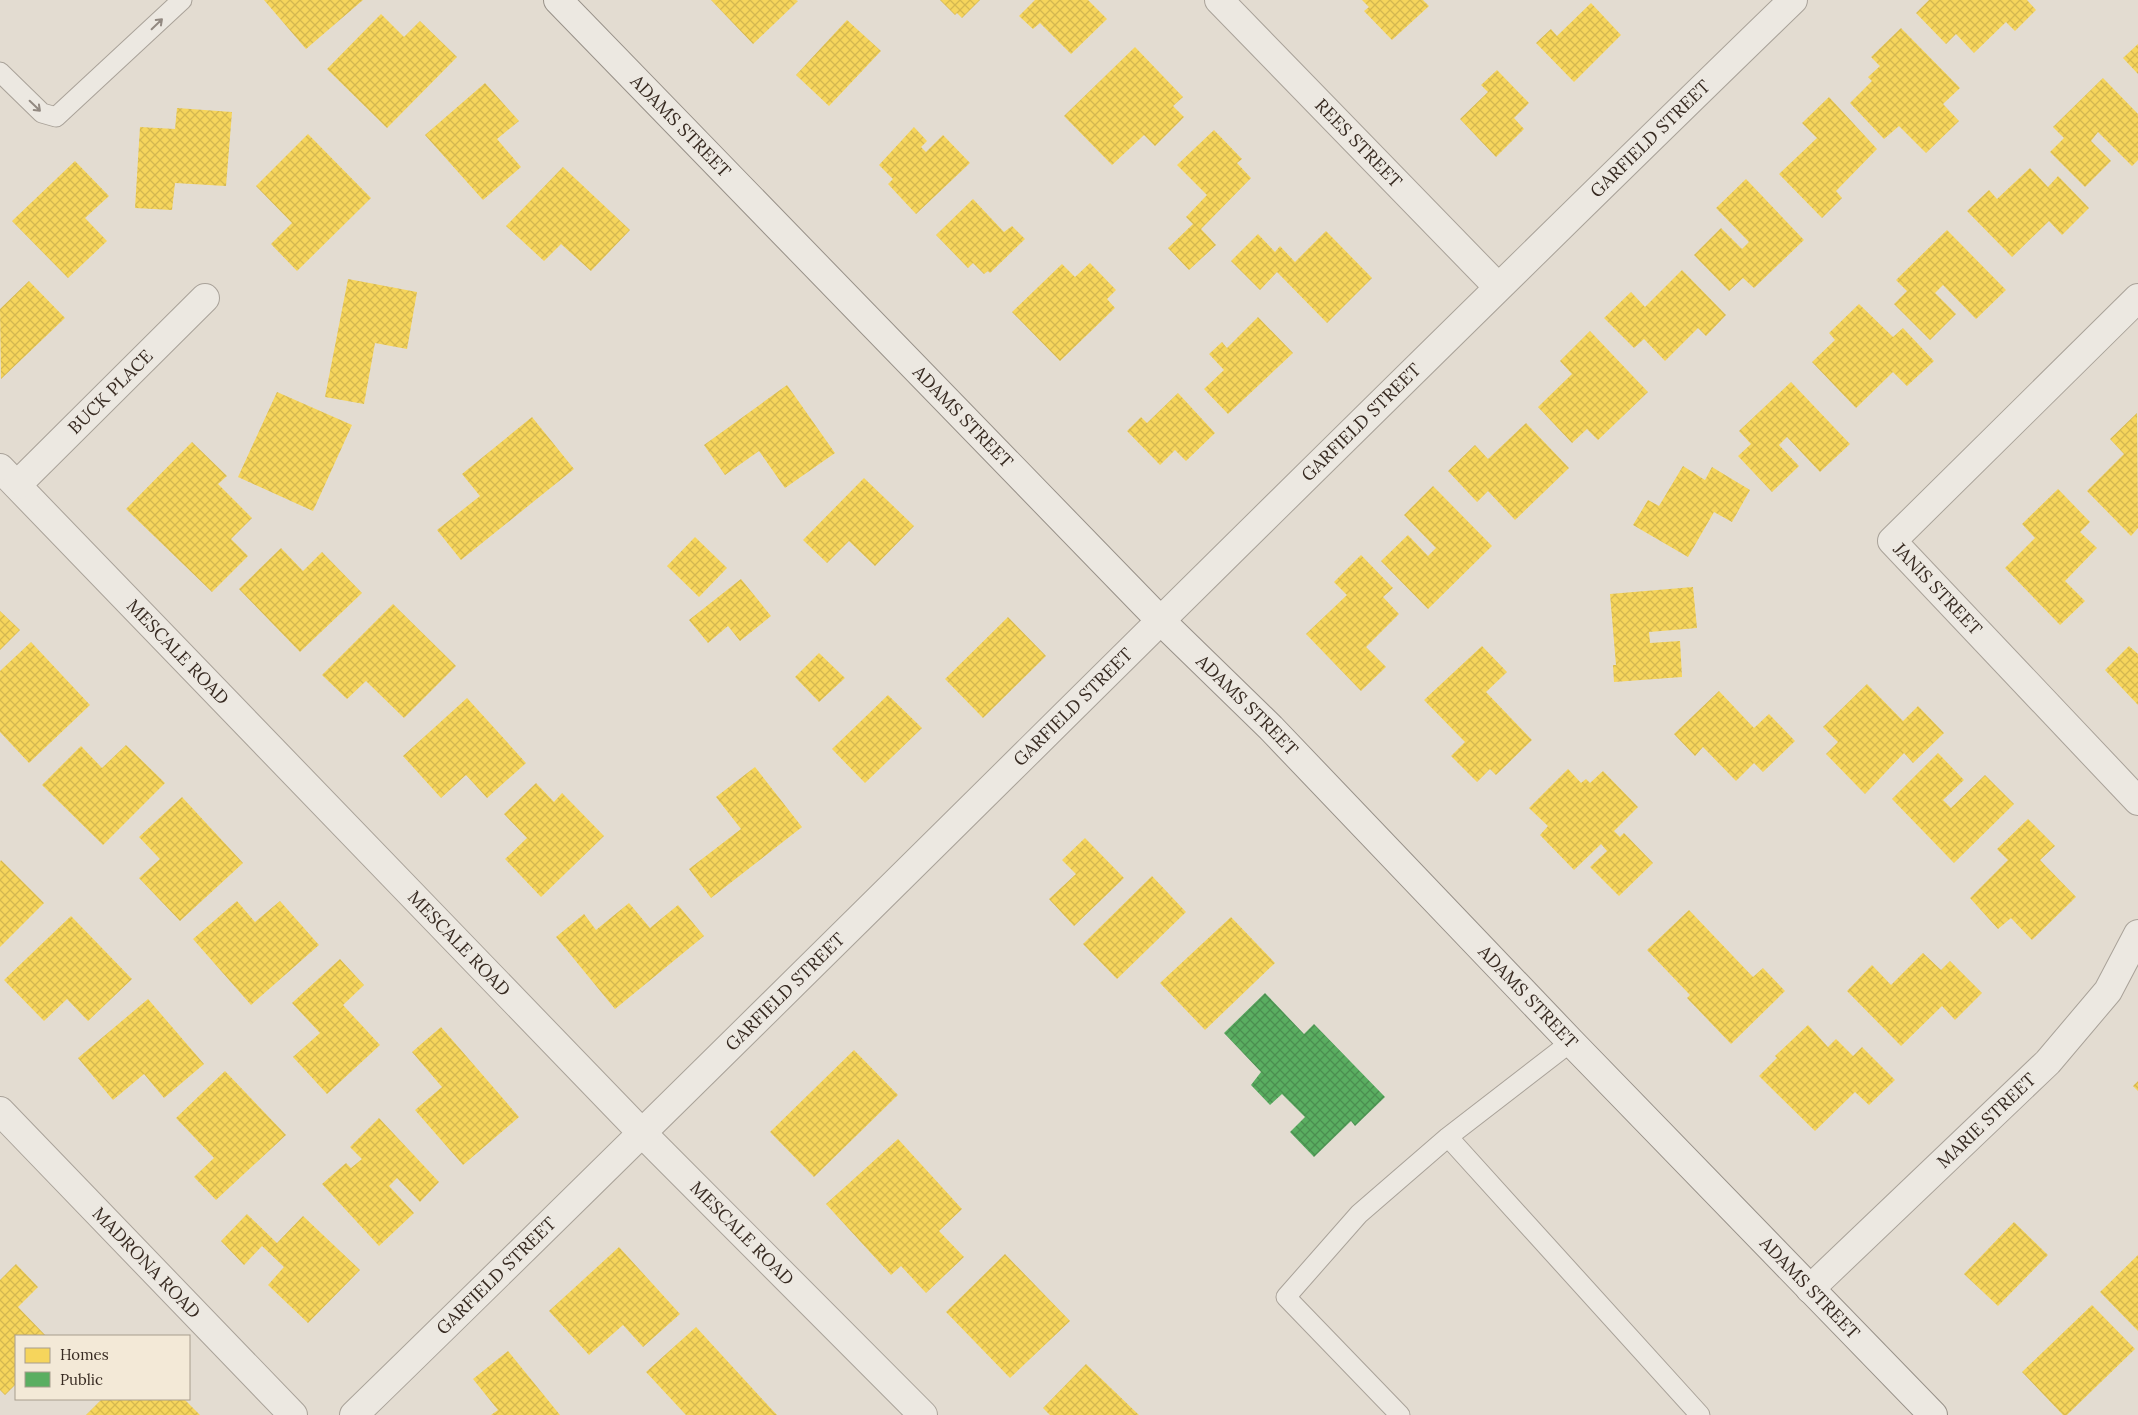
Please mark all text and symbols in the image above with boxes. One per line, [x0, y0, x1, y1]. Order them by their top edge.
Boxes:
one-way arrow [151, 18, 163, 30]
street label: ADAMS STREET [625, 69, 736, 182]
street label: GARFIELD STREET [1585, 74, 1715, 202]
street label: REES STREET [1310, 94, 1408, 193]
one-way arrow [29, 100, 41, 112]
street label: BUCK PLACE [63, 344, 158, 439]
street label: GARFIELD STREET [1296, 358, 1426, 486]
street label: ADAMS STREET [907, 360, 1018, 473]
street label: JANIS STREET [1888, 537, 1988, 640]
street label: MESCALE ROAD [122, 594, 234, 709]
street label: GARFIELD STREET [1008, 642, 1138, 771]
street label: ADAMS STREET [1191, 649, 1304, 761]
street label: MESCALE ROAD [403, 886, 516, 1001]
street label: GARFIELD STREET [720, 927, 850, 1056]
street label: ADAMS STREET [1473, 939, 1583, 1053]
street label: MARIE STREET [1932, 1067, 2041, 1173]
street label: MESCALE ROAD [685, 1176, 799, 1290]
street label: MADRONA ROAD [88, 1202, 206, 1323]
street label: GARFIELD STREET [431, 1211, 561, 1339]
street label: ADAMS STREET [1754, 1231, 1865, 1344]
legend [15, 1335, 190, 1400]
text: Homes [60, 1345, 109, 1364]
text: Public [60, 1370, 103, 1389]

